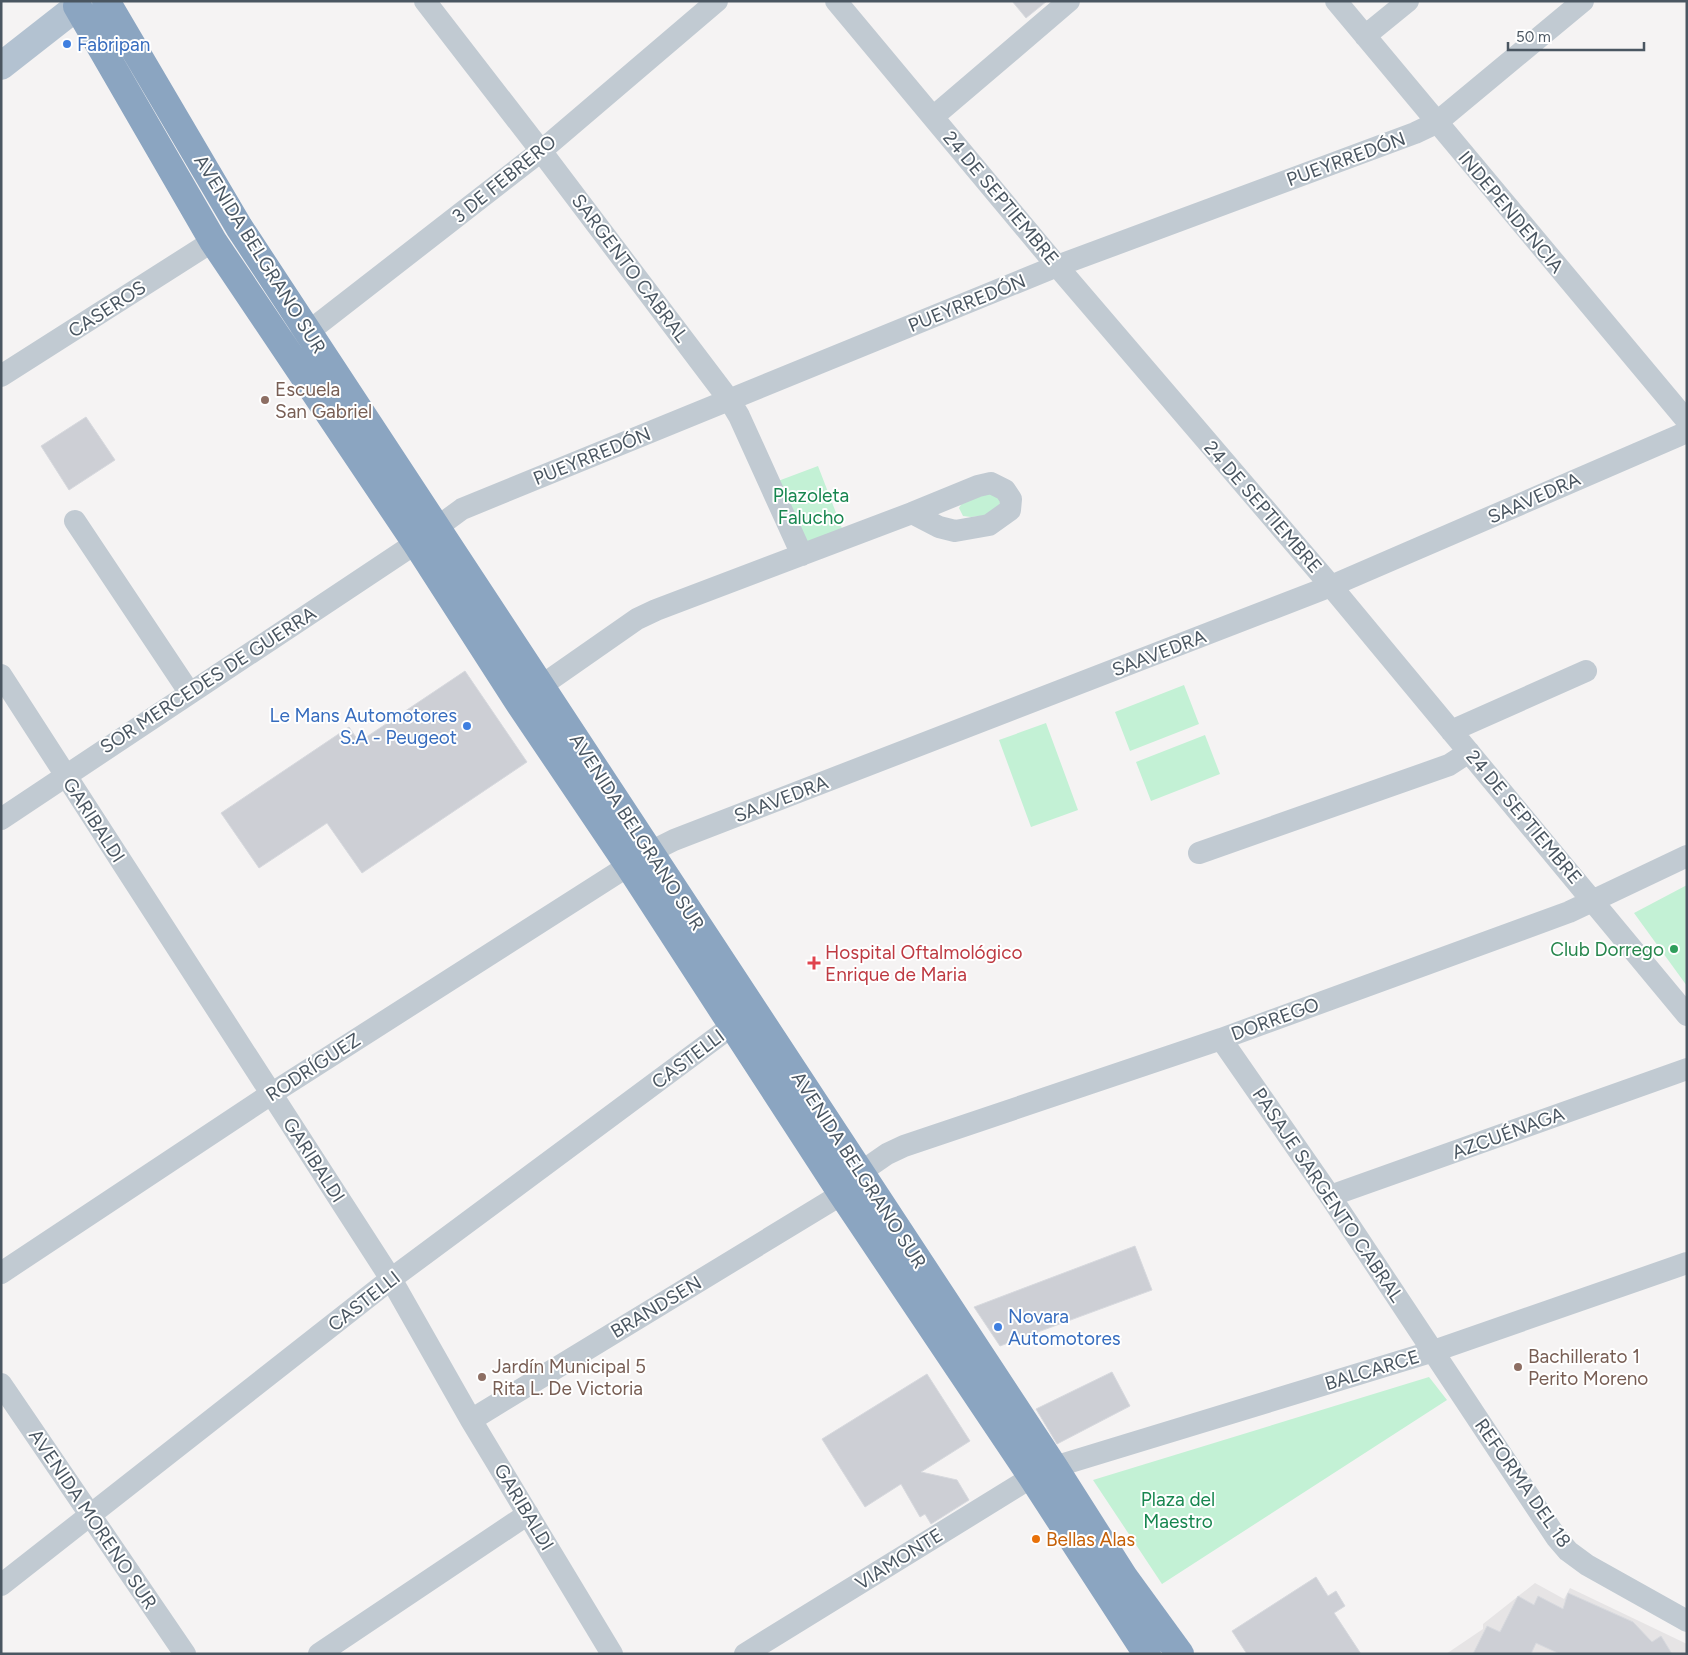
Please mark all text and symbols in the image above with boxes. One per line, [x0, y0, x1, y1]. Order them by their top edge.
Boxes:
scale bar [1508, 20, 1644, 52]
text: 50 m [1516, 28, 1551, 46]
place label: Fabripan [77, 33, 150, 56]
marker: Fabripan [61, 38, 73, 50]
street label: 24 DE SEPTIEMBRE [938, 126, 1064, 270]
street label: PUEYRREDÓN [1283, 127, 1409, 191]
street label: 3 DE FEBRERO [447, 130, 561, 228]
street label: INDEPENDENCIA [1453, 146, 1569, 278]
street label: AVENIDA BELGRANO SUR [189, 150, 331, 358]
street label: SARGENTO CABRAL [567, 189, 693, 347]
street label: PUEYRREDÓN [905, 269, 1029, 337]
street label: CASEROS [64, 275, 150, 343]
place label: Escuela San Gabriel [275, 378, 372, 423]
marker: Escuela San Gabriel [259, 394, 271, 406]
street label: PUEYRREDÓN [530, 422, 654, 490]
street label: 24 DE SEPTIEMBRE [1199, 436, 1327, 578]
street label: SAAVEDRA [1484, 467, 1584, 529]
park label: Plazoleta Falucho [773, 484, 849, 529]
street label: SOR MERCEDES DE GUERRA [96, 601, 320, 758]
street label: SAAVEDRA [1109, 625, 1209, 681]
place label: Le Mans Automotores S.A - Peugeot [270, 704, 457, 749]
marker: Le Mans Automotores S.A - Peugeot [461, 720, 473, 732]
street label: AVENIDA BELGRANO SUR [565, 729, 709, 935]
street label: 24 DE SEPTIEMBRE [1461, 745, 1587, 889]
street label: SAAVEDRA [731, 771, 831, 827]
street label: GARIBALDI [58, 773, 130, 867]
place label: Club Dorrego [1550, 938, 1664, 961]
place label: Hospital Oftalmológico Enrique de Maria [825, 941, 1023, 986]
marker: Club Dorrego [1668, 943, 1680, 955]
marker: Hospital Oftalmológico Enrique de Maria [807, 956, 821, 970]
street label: DORREGO [1228, 992, 1322, 1046]
street label: CASTELLI [647, 1024, 729, 1094]
street label: RODRÍGUEZ [261, 1028, 365, 1106]
street label: AVENIDA BELGRANO SUR [787, 1067, 931, 1273]
street label: PASAJE SARGENTO CABRAL [1248, 1083, 1409, 1307]
street label: AZCUÉNAGA [1449, 1102, 1567, 1164]
street label: GARIBALDI [278, 1113, 350, 1207]
street label: CASTELLI [323, 1266, 405, 1336]
street label: BRANDSEN [606, 1271, 706, 1343]
place label: Novara Automotores [1008, 1305, 1121, 1350]
marker: Novara Automotores [992, 1321, 1004, 1333]
street label: BALCARCE [1322, 1345, 1422, 1395]
place label: Bachillerato 1 Perito Moreno [1528, 1345, 1648, 1390]
place label: Jardín Municipal 5 Rita L. De Victoria [492, 1355, 646, 1400]
marker: Bachillerato 1 Perito Moreno [1512, 1361, 1524, 1373]
marker: Jardín Municipal 5 Rita L. De Victoria [476, 1371, 488, 1383]
street label: REFORMA DEL 18 [1470, 1414, 1576, 1552]
street label: AVENIDA MORENO SUR [24, 1425, 162, 1613]
street label: GARIBALDI [489, 1460, 559, 1554]
park label: Plaza del Maestro [1141, 1488, 1215, 1533]
street label: VIAMONTE [851, 1523, 947, 1595]
place label: Bellas Alas [1046, 1528, 1135, 1551]
marker: Bellas Alas [1030, 1533, 1042, 1545]

